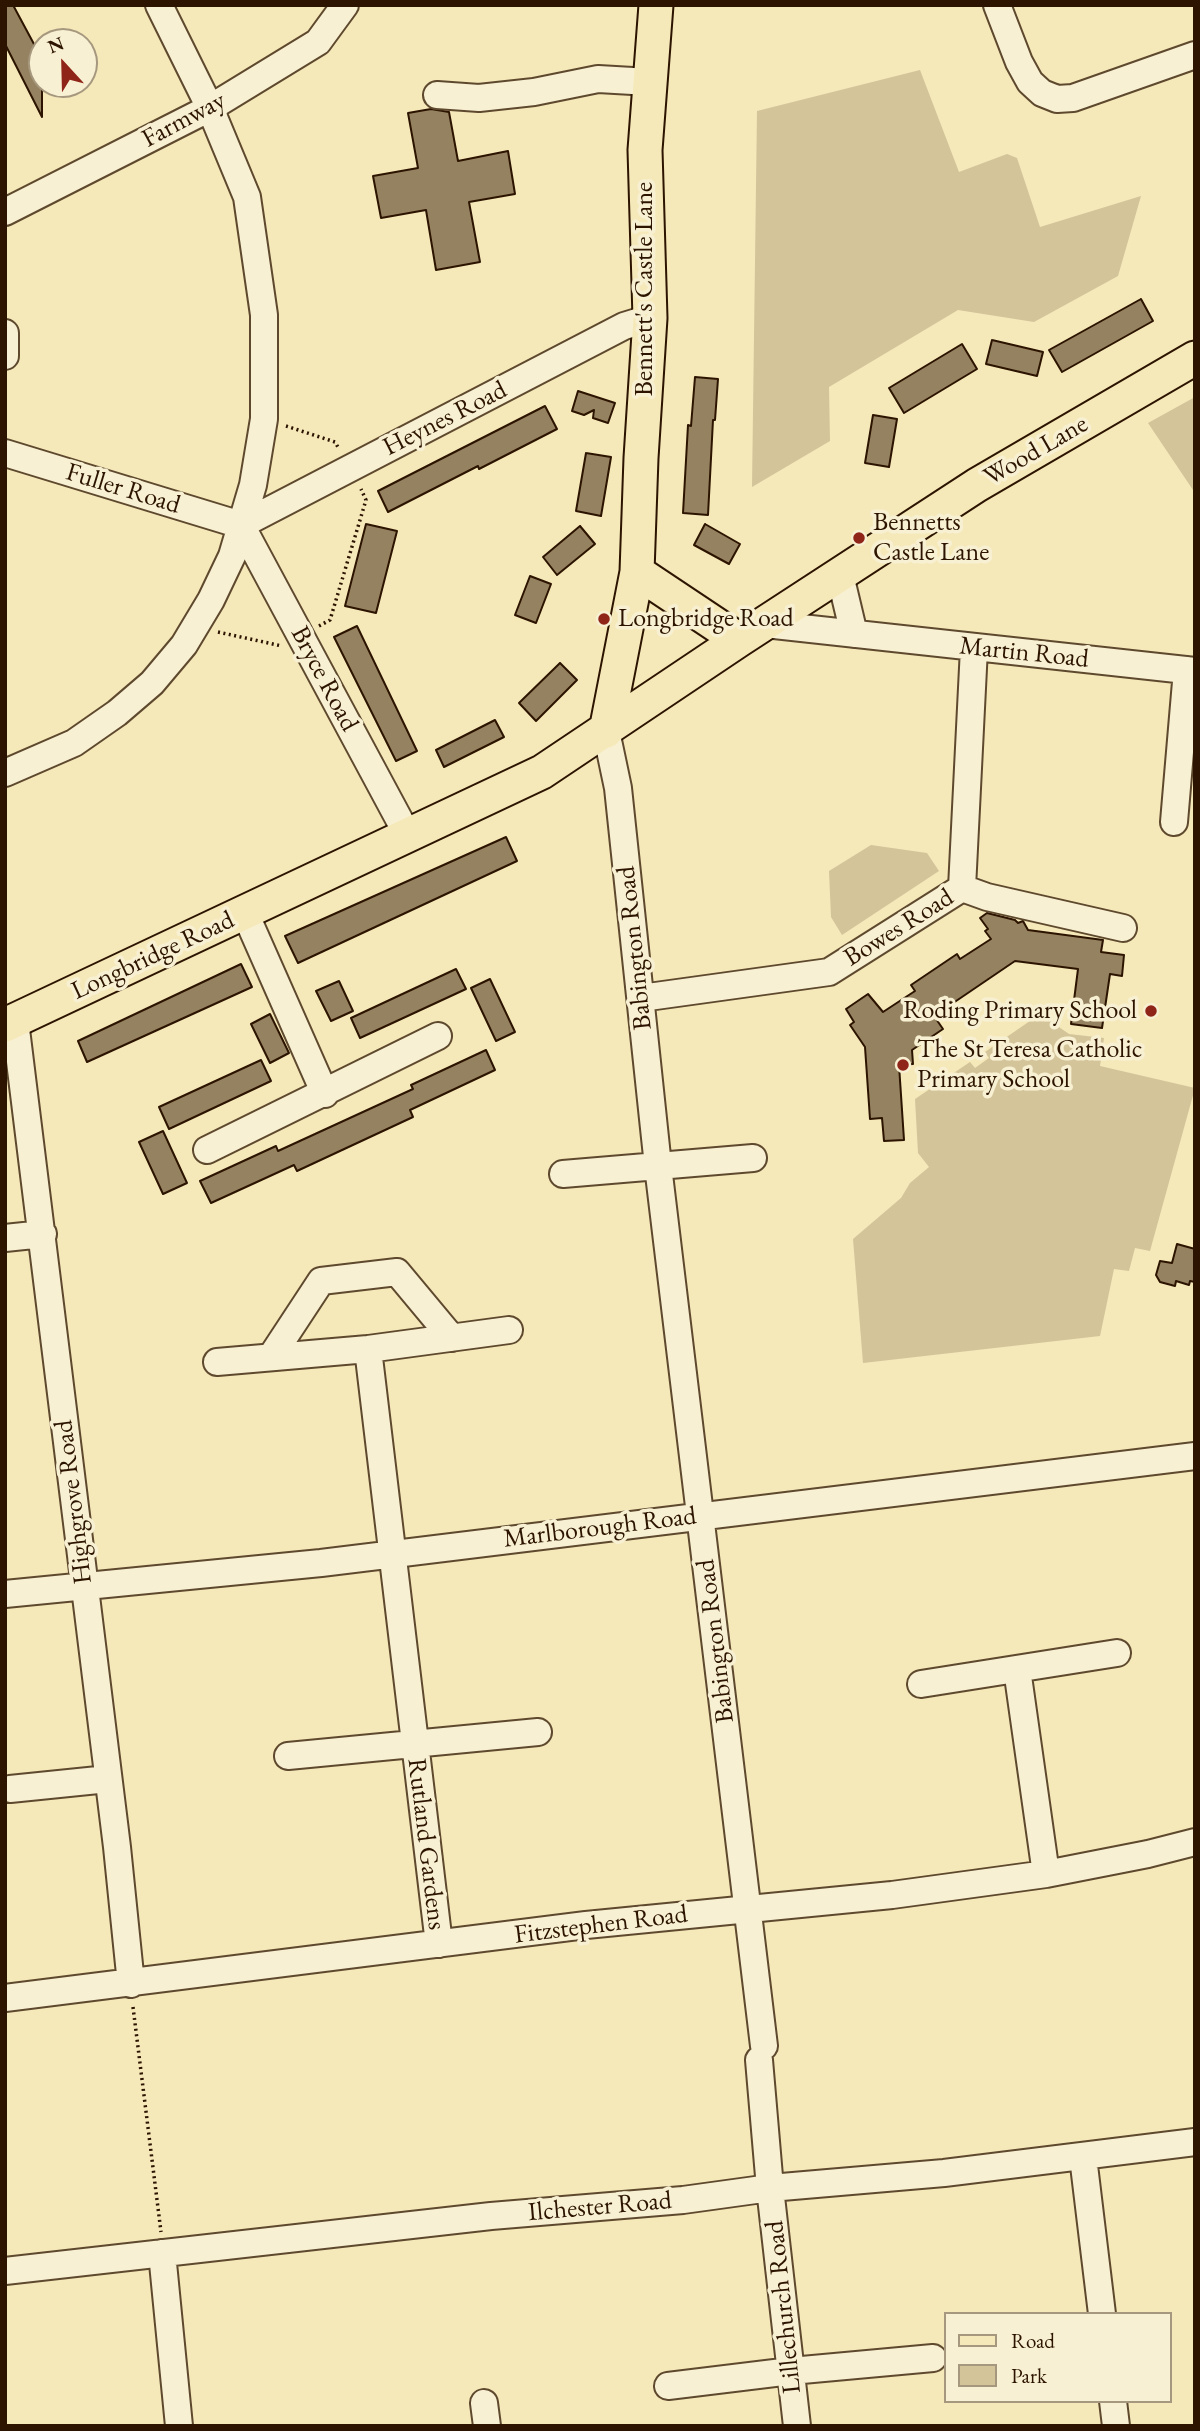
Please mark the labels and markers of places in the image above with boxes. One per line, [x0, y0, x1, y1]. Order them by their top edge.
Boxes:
place label: Bennetts Castle Lane [873, 507, 989, 568]
marker: Bennetts Castle Lane [851, 530, 867, 546]
place label: Longbridge Road [618, 603, 794, 635]
marker: Longbridge Road [596, 611, 612, 627]
place label: Roding Primary School [903, 995, 1137, 1027]
marker: Roding Primary School [1143, 1003, 1159, 1019]
place label: The St Teresa Catholic Primary School [917, 1034, 1142, 1096]
marker: The St Teresa Catholic Primary School [895, 1057, 911, 1073]

